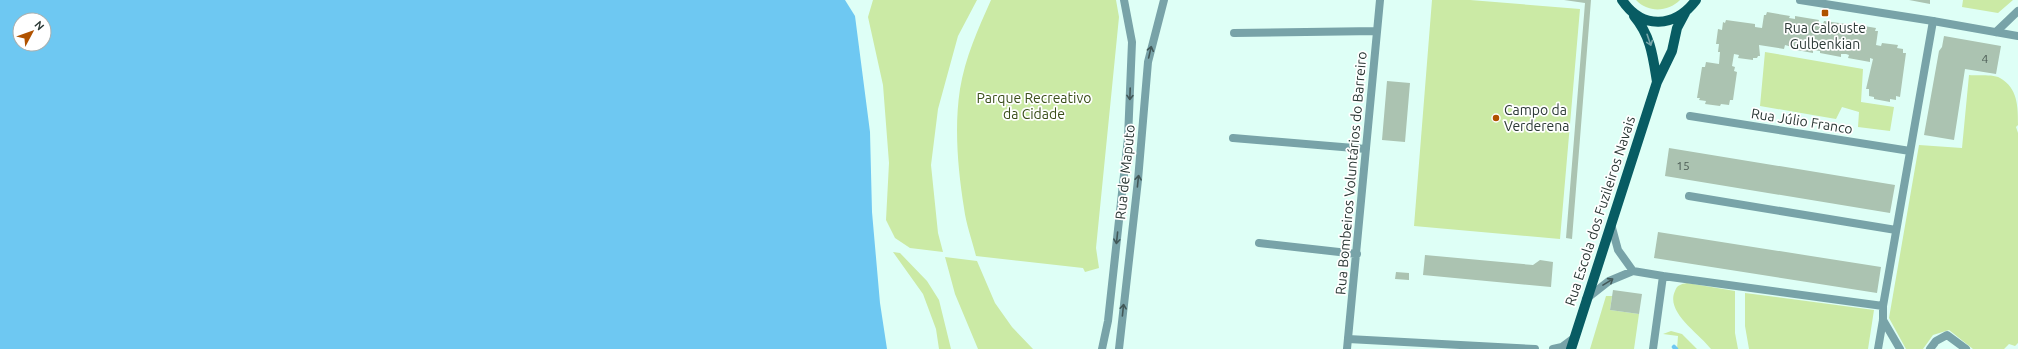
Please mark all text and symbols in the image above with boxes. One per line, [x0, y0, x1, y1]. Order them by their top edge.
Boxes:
marker: Rua Calouste Gulbenkian [1820, 8, 1830, 18]
north arrow [12, 12, 52, 52]
text: N [32, 18, 47, 32]
place label: Rua Calouste Gulbenkian [1784, 20, 1866, 52]
one-way arrow [1646, 34, 1653, 47]
one-way arrow [1147, 46, 1155, 59]
street label: Rua Bombeiros Voluntários do Barreiro [1332, 51, 1370, 295]
house number: 4 [1982, 52, 1989, 65]
one-way arrow [1126, 87, 1133, 100]
park label: Parque Recreativo da Cidade [977, 90, 1091, 122]
place label: Campo da Verderena [1504, 102, 1570, 134]
street label: Rua Júlio Franco [1750, 105, 1854, 137]
marker: Campo da Verderena [1491, 113, 1501, 123]
street label: Rua Escola dos Fuzileiros Navais [1562, 114, 1638, 308]
street label: Rua de Maputo [1112, 124, 1138, 220]
house number: 15 [1676, 159, 1690, 172]
one-way arrow [1134, 175, 1142, 188]
one-way arrow [1113, 231, 1121, 244]
one-way arrow [1603, 278, 1614, 287]
one-way arrow [1119, 304, 1127, 317]

